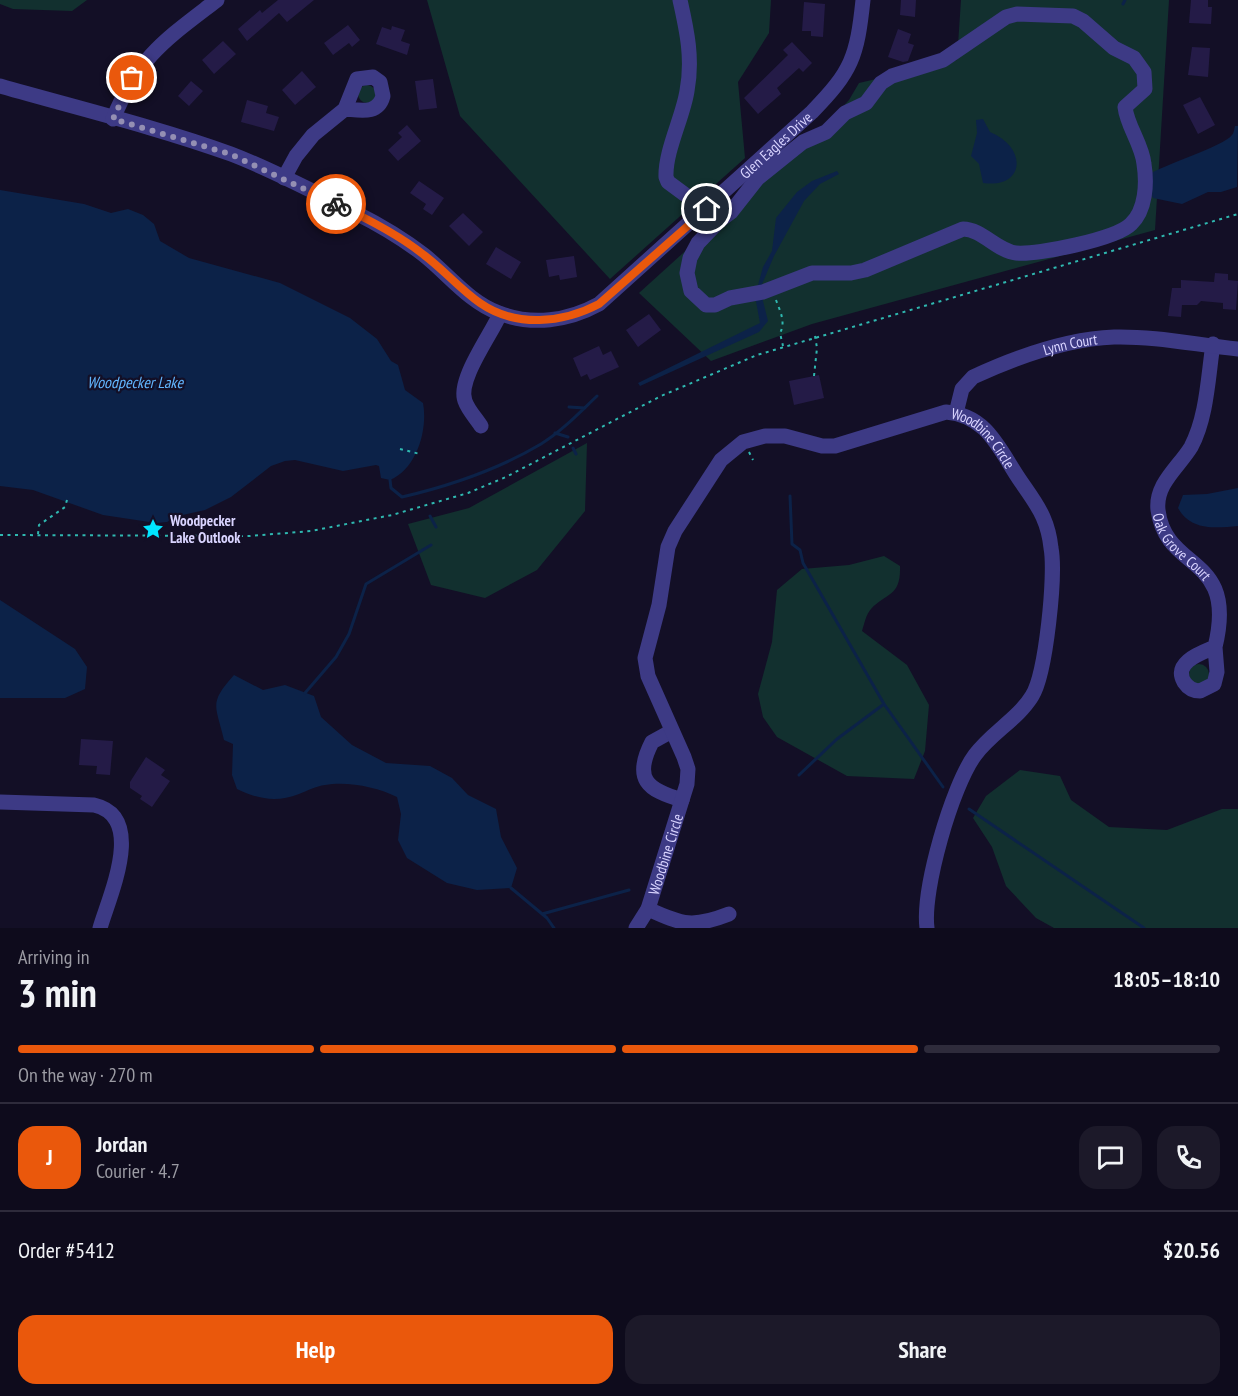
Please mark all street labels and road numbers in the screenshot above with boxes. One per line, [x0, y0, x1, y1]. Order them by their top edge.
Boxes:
street label: Glen Eagles Drive [735, 107, 816, 182]
street label: Lynn Court [1041, 329, 1098, 359]
street label: Woodbine Circle [950, 403, 1020, 472]
street label: Oak Grove Court [1149, 511, 1216, 584]
street label: Woodbine Circle [644, 811, 687, 897]

